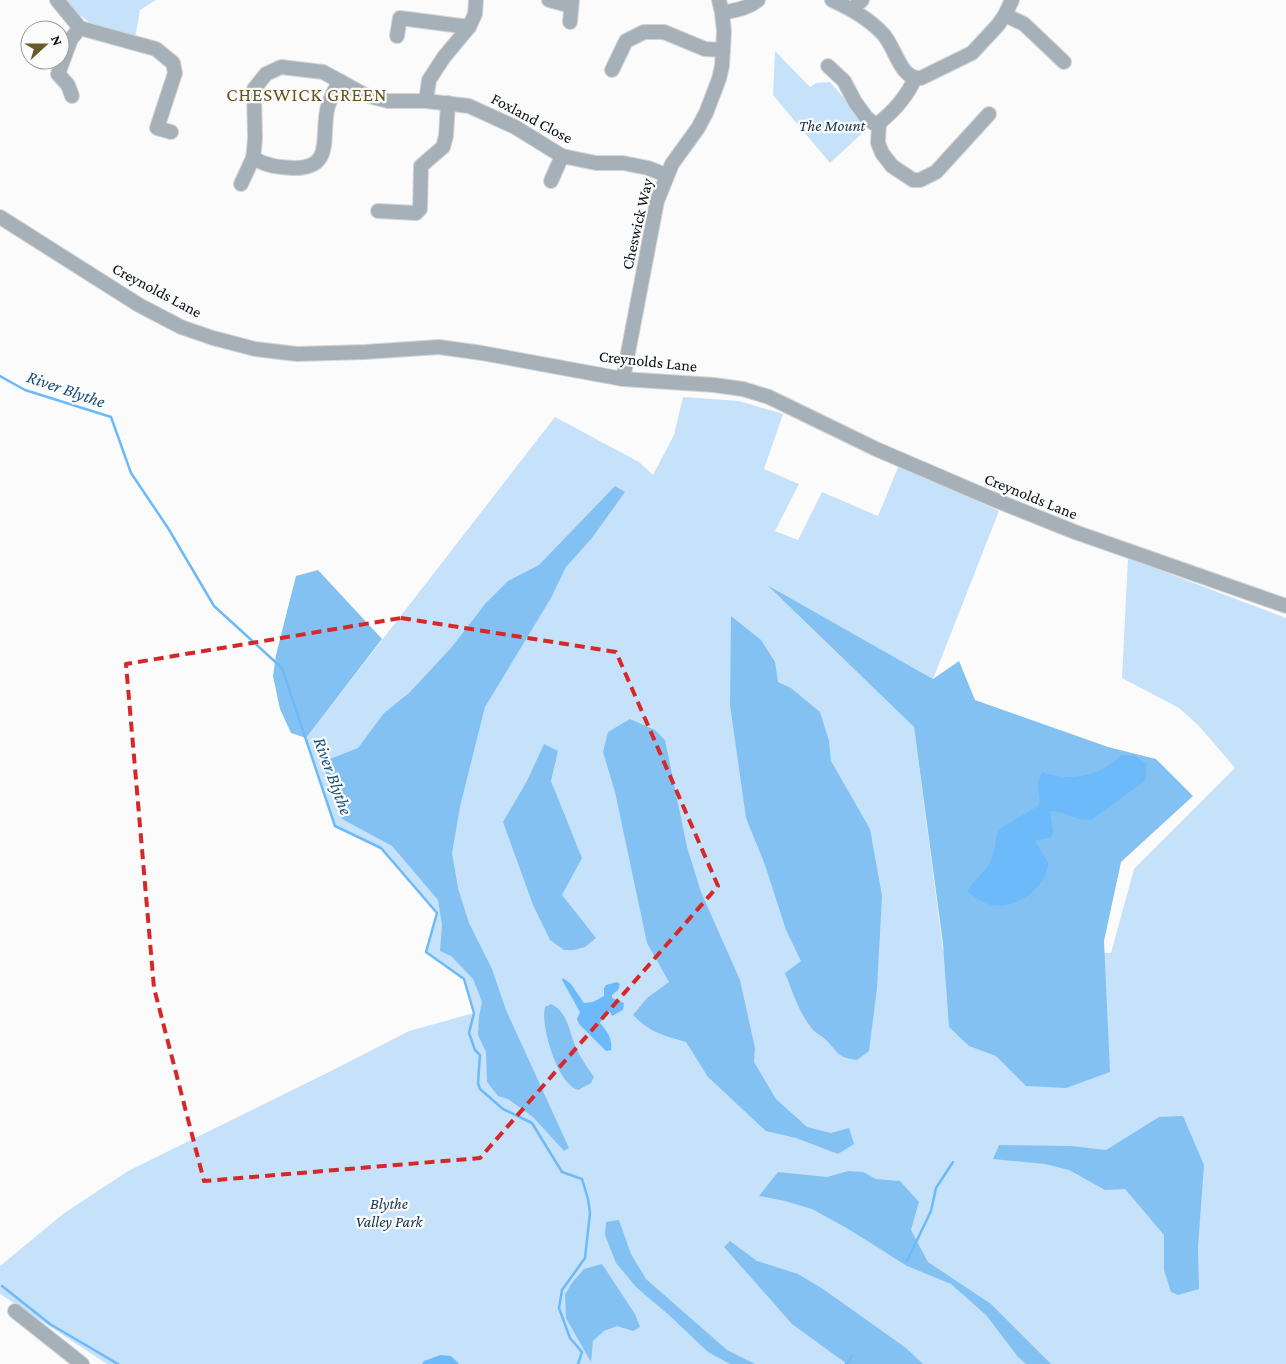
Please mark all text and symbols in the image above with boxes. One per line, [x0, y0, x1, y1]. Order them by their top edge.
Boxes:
north arrow [20, 20, 70, 70]
text: N [48, 33, 66, 48]
district label: CHESWICK GREEN [226, 84, 388, 105]
street label: Foxland Close [489, 90, 575, 146]
park label: The Mount [799, 117, 865, 134]
street label: Cheswick Way [618, 176, 657, 272]
street label: Creynolds Lane [109, 259, 205, 322]
street label: Creynolds Lane [598, 347, 698, 376]
water label: River Blythe [24, 366, 108, 412]
street label: Creynolds Lane [982, 470, 1080, 523]
water label: River Blythe [310, 734, 356, 818]
park label: Blythe Valley Park [355, 1195, 424, 1231]

